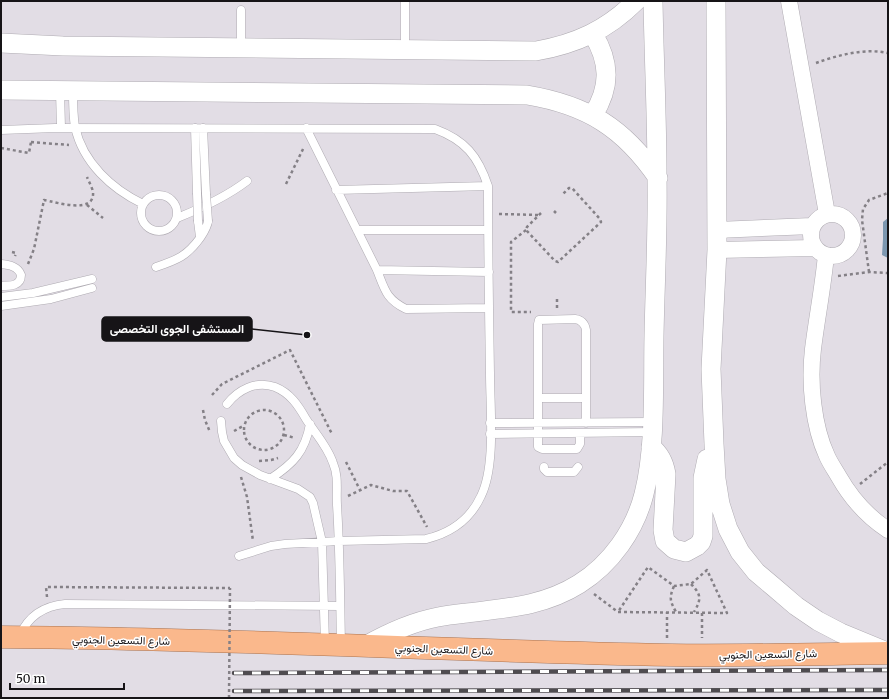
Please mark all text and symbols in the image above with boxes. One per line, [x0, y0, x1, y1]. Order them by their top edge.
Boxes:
callout: المستشفى الجوى التخصصى [102, 317, 252, 341]
text: المستشفى الجوى التخصصى [110, 321, 244, 337]
street label: شارع التسعين الجنوبي [72, 632, 170, 651]
street label: شارع التسعين الجنوبي [395, 640, 494, 661]
street label: شارع التسعين الجنوبي [719, 646, 818, 665]
scale bar [10, 665, 124, 691]
text: 50 m [16, 671, 45, 686]

